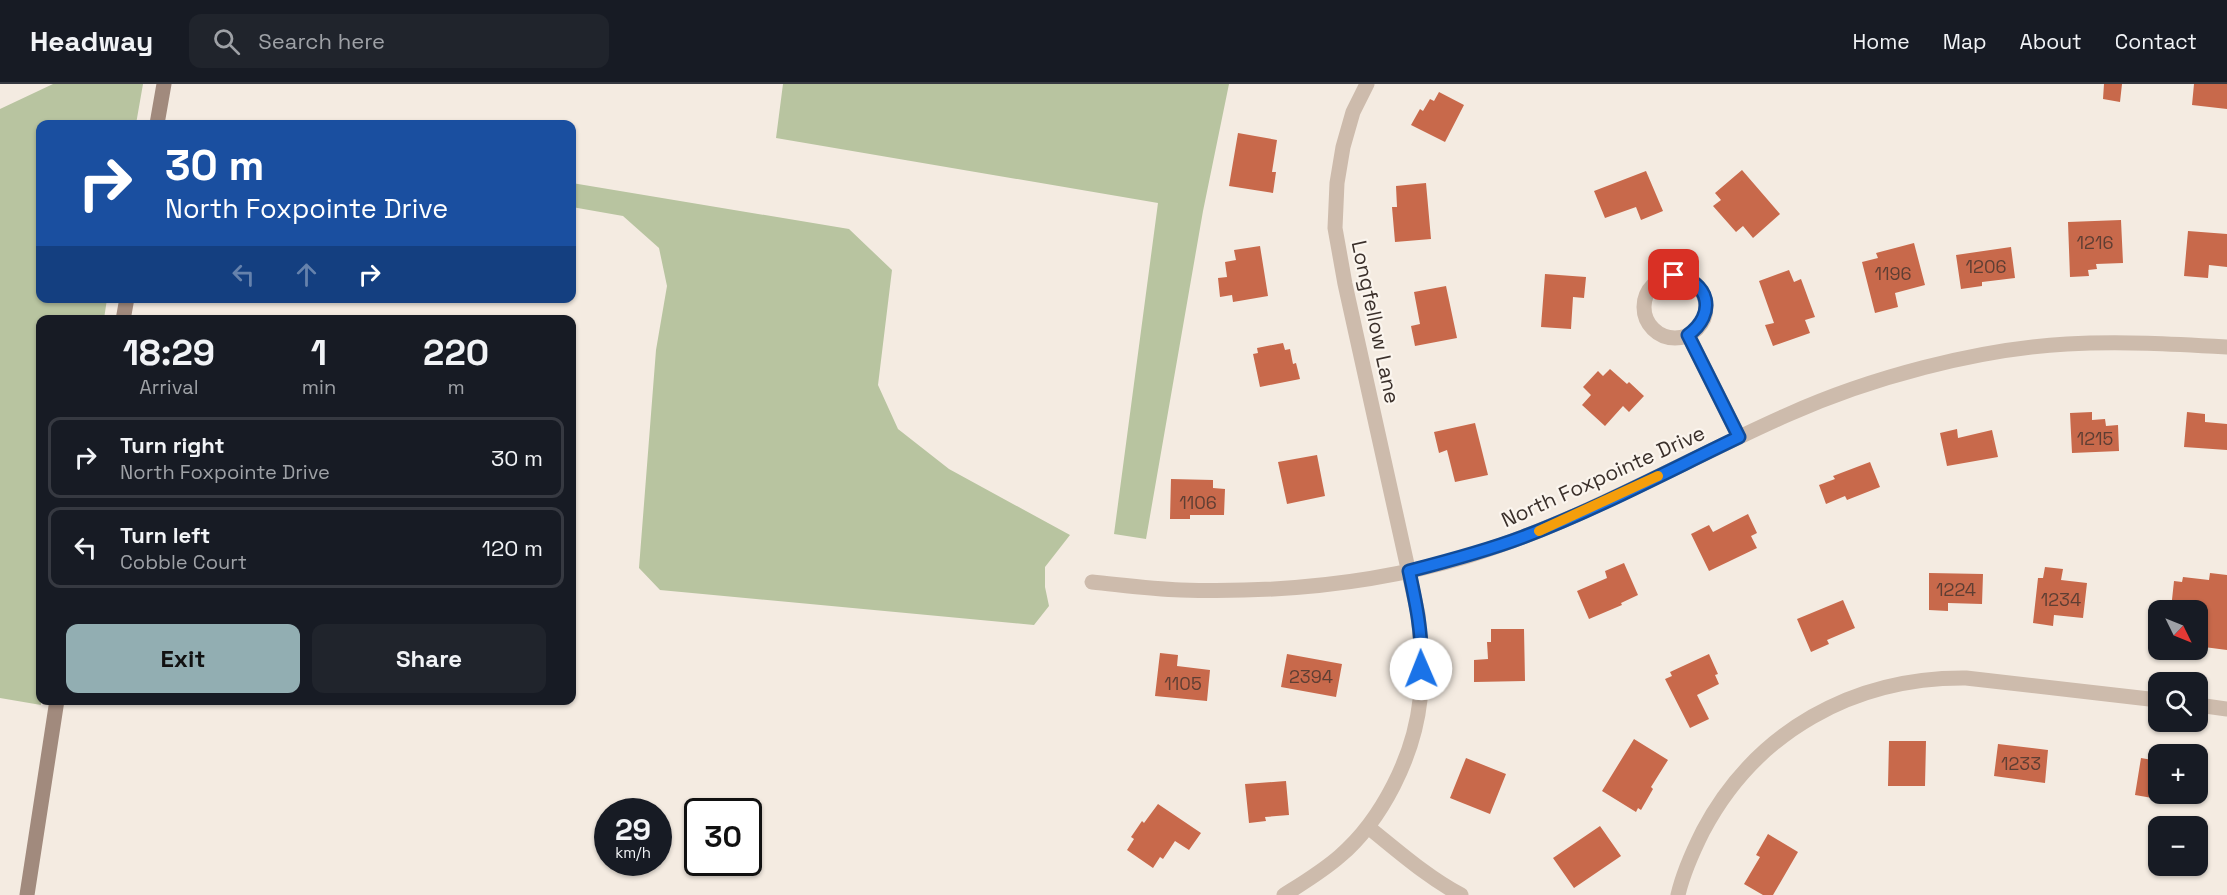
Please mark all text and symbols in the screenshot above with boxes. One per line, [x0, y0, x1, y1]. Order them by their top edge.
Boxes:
search box [189, 14, 609, 68]
text: Headway [30, 23, 153, 59]
icon: search [210, 25, 243, 58]
text: Search here [258, 27, 385, 55]
text: Home [1852, 28, 1910, 55]
text: Map [1943, 28, 1987, 55]
text: About [2020, 28, 2082, 55]
text: Contact [2115, 28, 2197, 55]
text: 30 m [165, 139, 264, 192]
icon: right [66, 144, 144, 222]
text: North Foxpointe Drive [165, 191, 448, 226]
house number: 1216 [2077, 231, 2113, 254]
street label: Longfellow Lane [1346, 238, 1406, 406]
pin [1648, 249, 1699, 300]
house number: 1206 [1966, 255, 2006, 278]
icon: left [227, 258, 260, 291]
icon: ahead [290, 258, 323, 291]
icon: right [353, 258, 386, 291]
icon: arrive [1657, 258, 1690, 291]
house number: 1196 [1874, 262, 1912, 285]
text: 18:29 [123, 330, 215, 376]
text: 1 [311, 330, 327, 376]
text: 220 [423, 330, 489, 376]
text: Arrival [139, 374, 199, 400]
text: min [302, 374, 336, 400]
text: m [447, 374, 465, 400]
street label: North Foxpointe Drive [1497, 419, 1709, 533]
house number: 1215 [2077, 427, 2113, 450]
text: Turn right [120, 431, 225, 459]
icon: right [69, 441, 102, 474]
text: 30 m [491, 444, 543, 472]
text: North Foxpointe Drive [120, 459, 330, 485]
house number: 1106 [1179, 491, 1217, 514]
text: Turn left [120, 521, 210, 549]
icon: left [69, 531, 102, 564]
text: 120 m [482, 534, 543, 562]
text: Cobble Court [120, 549, 247, 575]
house number: 1224 [1936, 578, 1976, 601]
house number: 1234 [2041, 588, 2081, 611]
north arrow [2148, 600, 2208, 660]
map controls [2148, 600, 2208, 876]
button: Exit [66, 624, 300, 693]
button: Share [312, 624, 546, 693]
position arrow [1389, 637, 1453, 701]
house number: 2394 [1289, 665, 1333, 688]
house number: 1105 [1164, 672, 1202, 695]
button: search [2148, 672, 2208, 732]
button: + [2148, 744, 2208, 804]
house number: 1233 [2001, 752, 2041, 775]
speed limit sign: 30 [684, 798, 762, 876]
text: 29 [615, 810, 651, 849]
button: − [2148, 816, 2208, 876]
text: km/h [615, 843, 651, 862]

